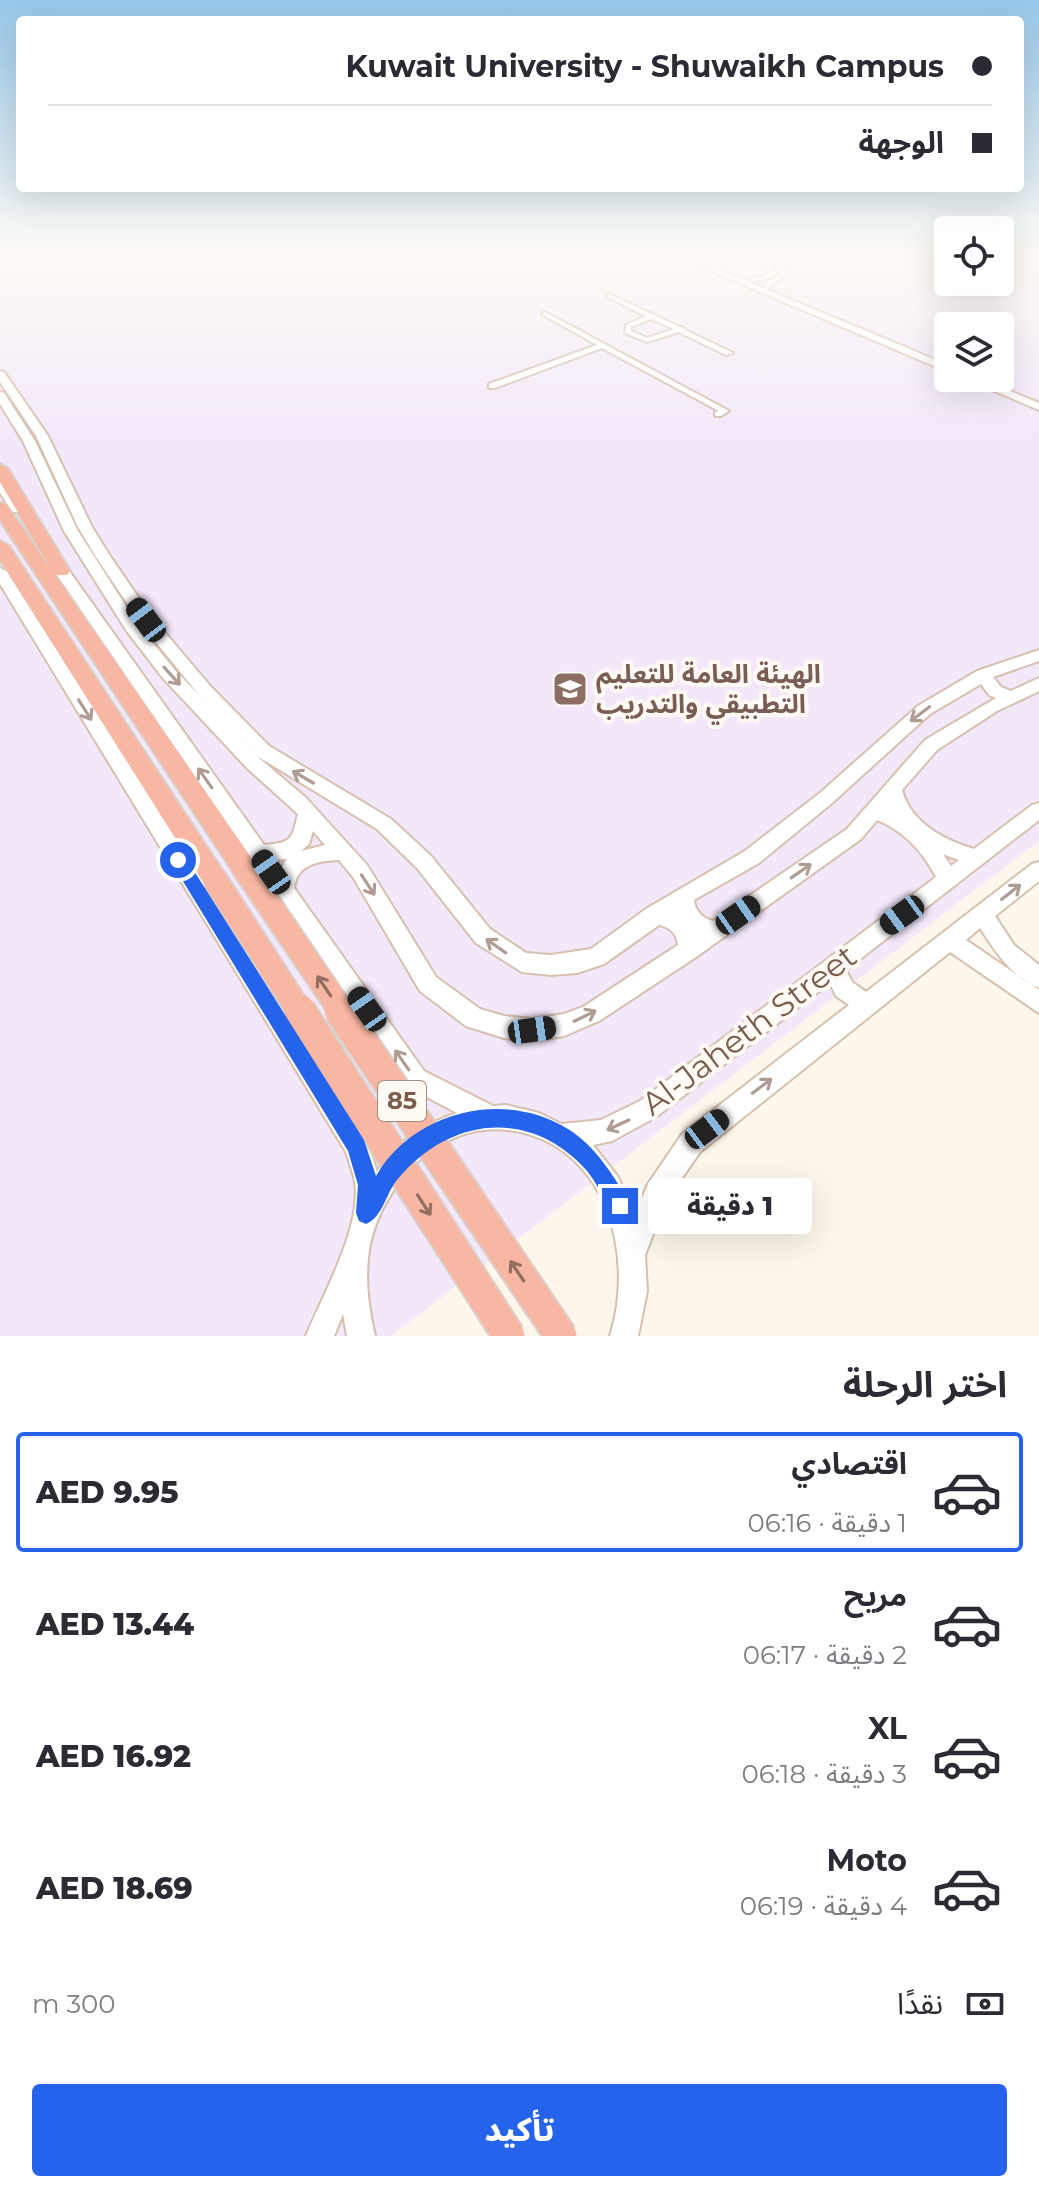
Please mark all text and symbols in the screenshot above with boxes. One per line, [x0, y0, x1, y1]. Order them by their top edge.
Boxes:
text: Kuwait University - Shuwaikh Campus [345, 48, 944, 85]
text: الوجهة [859, 124, 944, 161]
map controls [934, 216, 1014, 392]
button: locate [934, 216, 1014, 296]
button: layers [934, 312, 1014, 392]
car [122, 594, 170, 646]
place label: الهيئة العامة للتعليم التطبيقي والتدريب [596, 658, 821, 725]
one-way arrow [162, 665, 180, 685]
school or university icon: الهيئة العامة للتعليم التطبيقي والتدريب [551, 670, 589, 708]
one-way arrow [78, 698, 94, 721]
one-way arrow [909, 706, 931, 723]
one-way arrow [197, 767, 213, 789]
one-way arrow [292, 769, 315, 785]
route start [160, 842, 196, 878]
car [247, 845, 295, 899]
one-way arrow [789, 863, 811, 879]
one-way arrow [360, 873, 377, 895]
one-way arrow [1000, 883, 1021, 901]
car [711, 891, 765, 939]
car [876, 891, 928, 939]
street label: Al-Jaheth Street [634, 936, 864, 1123]
one-way arrow [485, 938, 507, 954]
one-way arrow [316, 976, 332, 998]
car [343, 982, 391, 1036]
one-way arrow [572, 1008, 596, 1023]
car [507, 1015, 557, 1045]
one-way arrow [394, 1049, 410, 1071]
one-way arrow [751, 1078, 772, 1095]
road number: 85 [378, 1081, 426, 1121]
car [681, 1105, 733, 1153]
one-way arrow [606, 1118, 630, 1133]
callout: 1 دقيقة [648, 1178, 812, 1234]
route end [602, 1188, 638, 1224]
text: 1 دقيقة [687, 1190, 773, 1222]
one-way arrow [416, 1193, 432, 1215]
one-way arrow [509, 1261, 525, 1283]
text: اختر الرحلة [843, 1362, 1007, 1406]
text: اقتصادي [792, 1445, 907, 1482]
icon: car [931, 1456, 1003, 1528]
text: AED 9.95 [36, 1474, 178, 1511]
text: 1 دقيقة · 06:16 [748, 1507, 907, 1539]
text: مريح [844, 1577, 907, 1614]
icon: car [931, 1588, 1003, 1660]
text: AED 13.44 [36, 1606, 194, 1643]
text: 2 دقيقة · 06:17 [743, 1639, 907, 1671]
text: XL [868, 1710, 907, 1747]
icon: car [931, 1720, 1003, 1792]
text: AED 16.92 [36, 1738, 191, 1775]
text: 3 دقيقة · 06:18 [742, 1758, 907, 1790]
text: Moto [827, 1842, 907, 1879]
icon: car [931, 1852, 1003, 1924]
text: AED 18.69 [36, 1870, 193, 1907]
text: 4 دقيقة · 06:19 [740, 1890, 907, 1922]
icon: cash [963, 1982, 1007, 2026]
text: نقدًا [897, 1985, 943, 2022]
text: 300 m [32, 1988, 116, 2020]
button: تأكيد [32, 2084, 1007, 2176]

